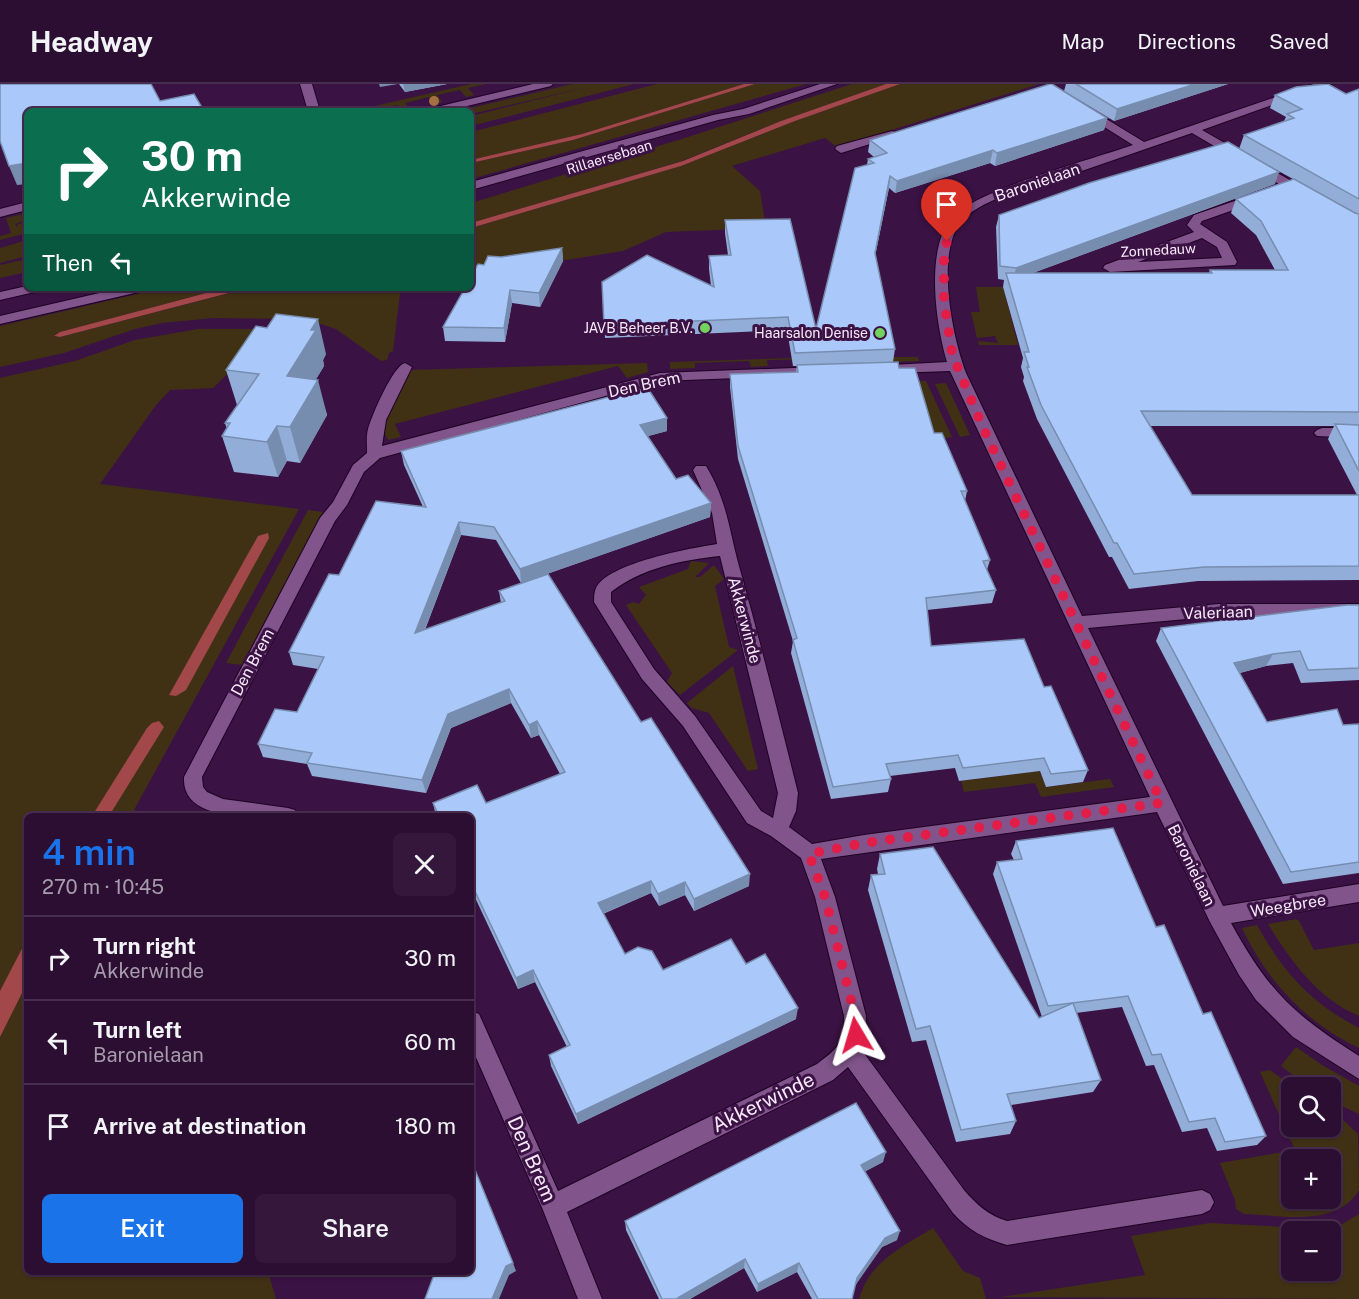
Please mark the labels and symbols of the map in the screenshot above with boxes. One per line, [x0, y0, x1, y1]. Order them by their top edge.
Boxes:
street label: Rillaersebaan [564, 136, 654, 178]
street label: Baronielaan [992, 159, 1082, 206]
pin [921, 179, 972, 241]
street label: Zonnedauw [1120, 240, 1196, 260]
place label: JAVB Beheer B.V. [584, 320, 693, 336]
marker: JAVB Beheer B.V. [698, 321, 712, 335]
place label: Haarsalon Denise [754, 325, 868, 341]
marker: Haarsalon Denise [873, 326, 887, 340]
street label: Den Brem [606, 368, 682, 401]
street label: Akkerwinde [724, 575, 765, 666]
street label: Valeriaan [1183, 602, 1253, 623]
street label: Den Brem [227, 626, 278, 699]
street label: Baronielaan [1164, 821, 1220, 909]
street label: Weegbree [1249, 890, 1327, 921]
position arrow [824, 1003, 888, 1067]
street label: Akkerwinde [708, 1067, 818, 1137]
street label: Den Brem [502, 1112, 562, 1206]

